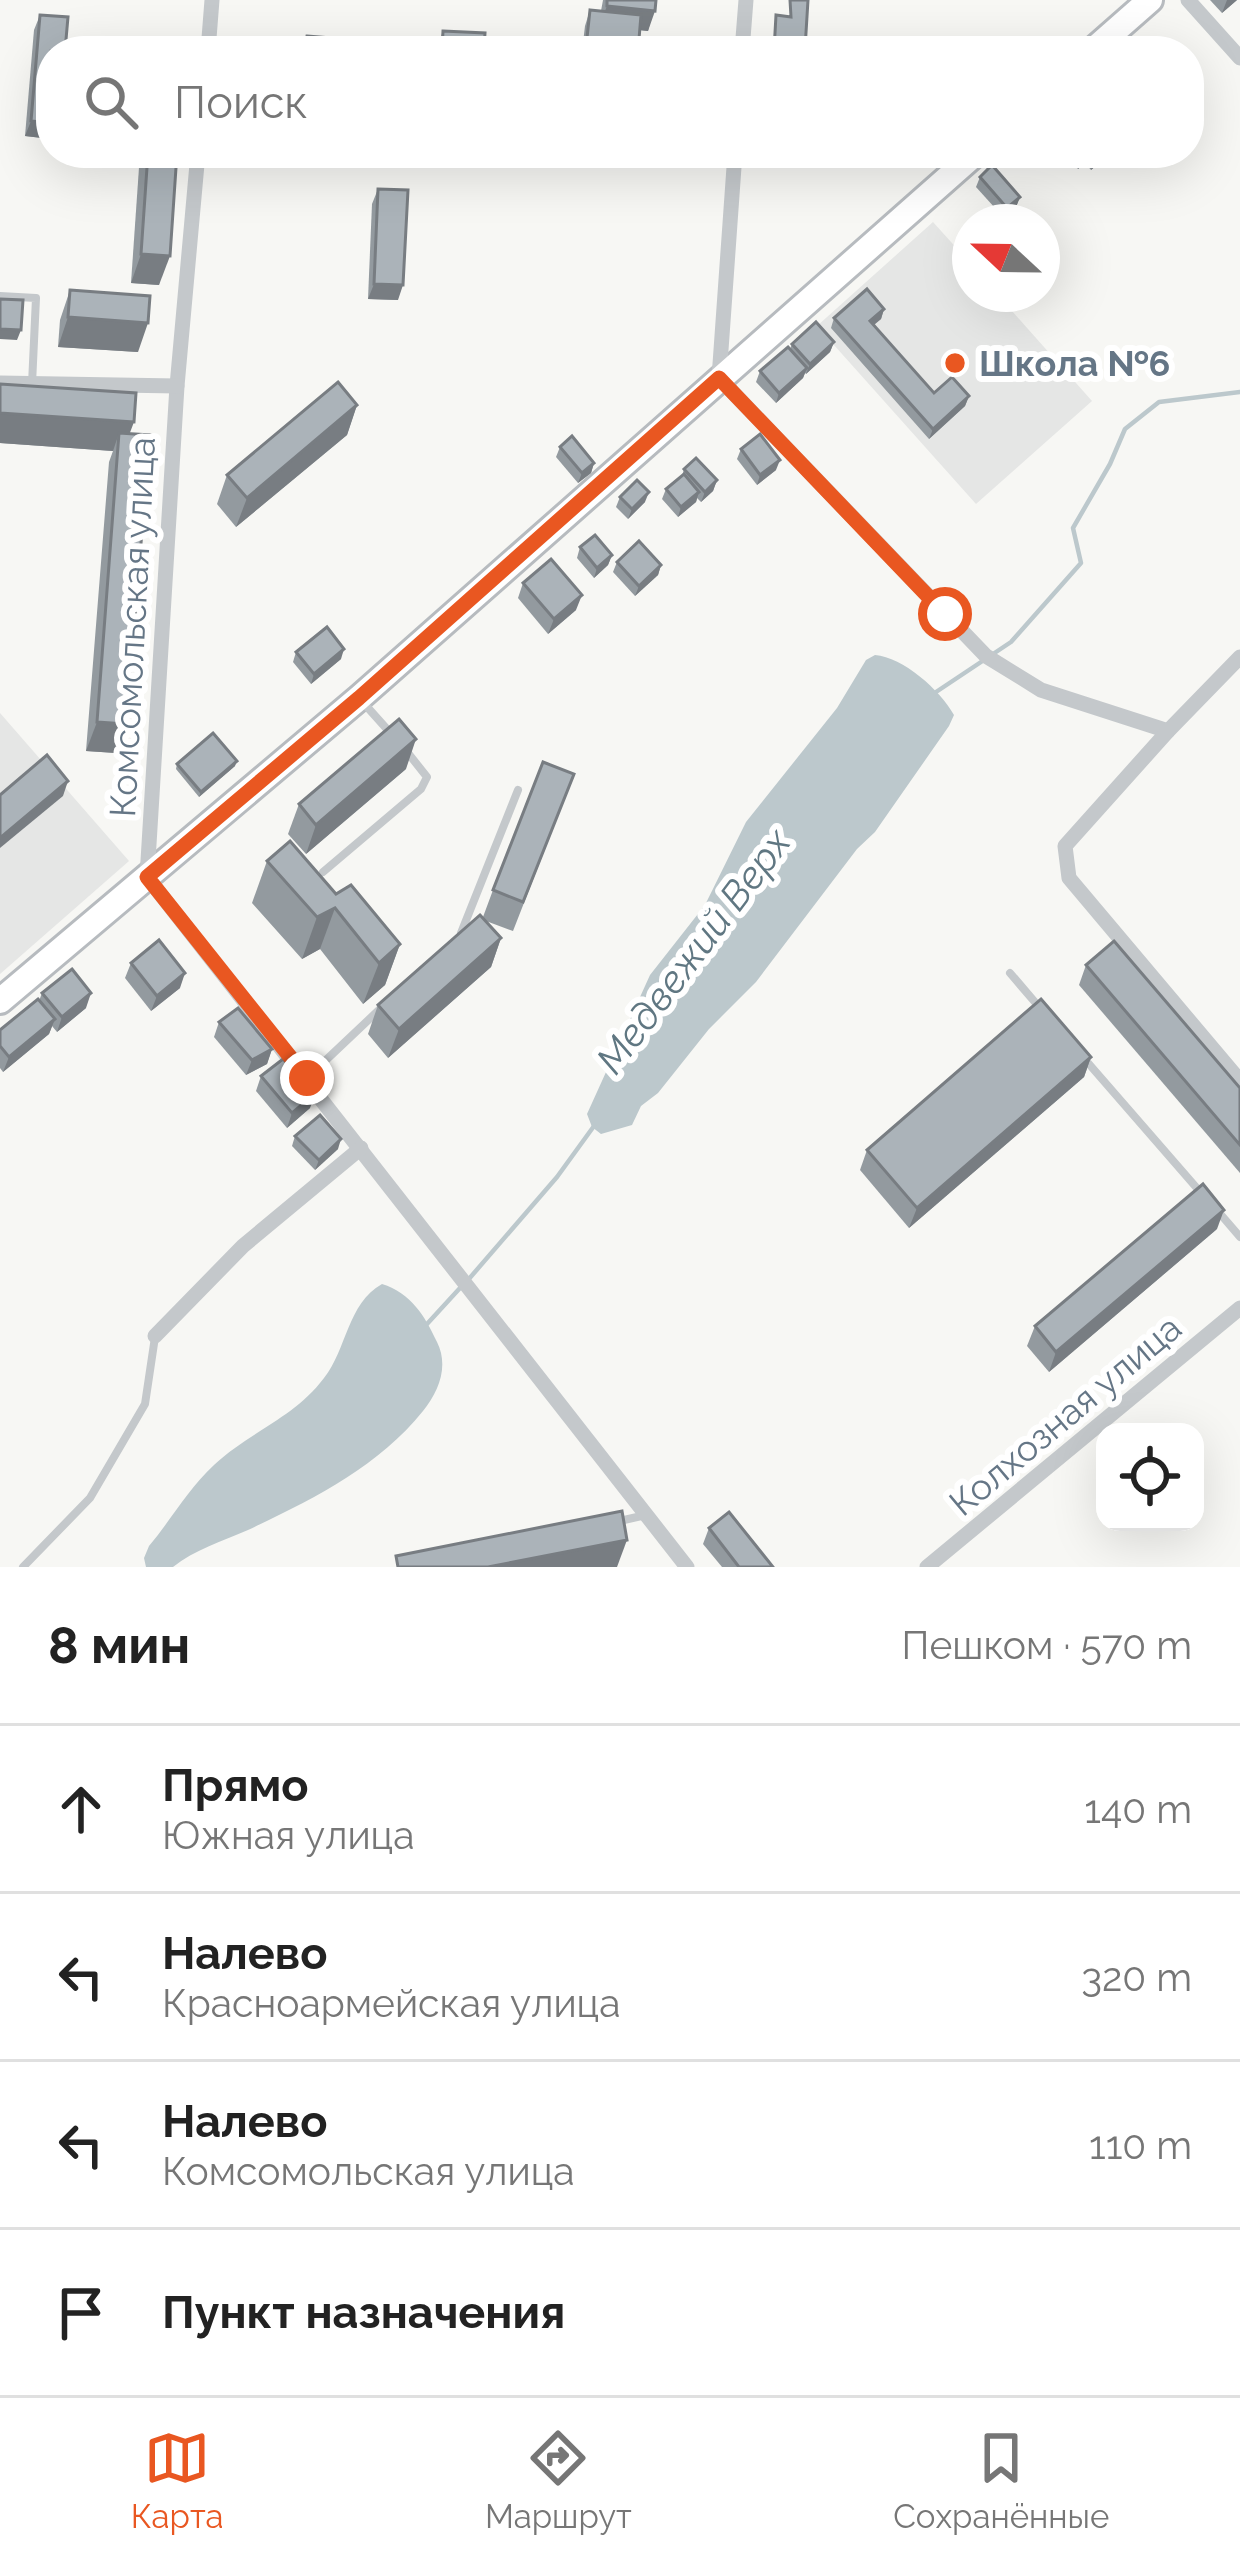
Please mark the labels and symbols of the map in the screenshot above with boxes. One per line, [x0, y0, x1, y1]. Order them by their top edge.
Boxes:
north arrow [952, 204, 1060, 312]
place label: Школа №6 [979, 342, 1170, 384]
marker: Школа №6 [942, 350, 968, 376]
street label: Комсомольская улица [101, 436, 163, 818]
route start [918, 587, 972, 641]
water label: Медвежий Верх [586, 818, 801, 1082]
route end [280, 1051, 334, 1105]
street label: Колхозная улица [941, 1306, 1189, 1524]

